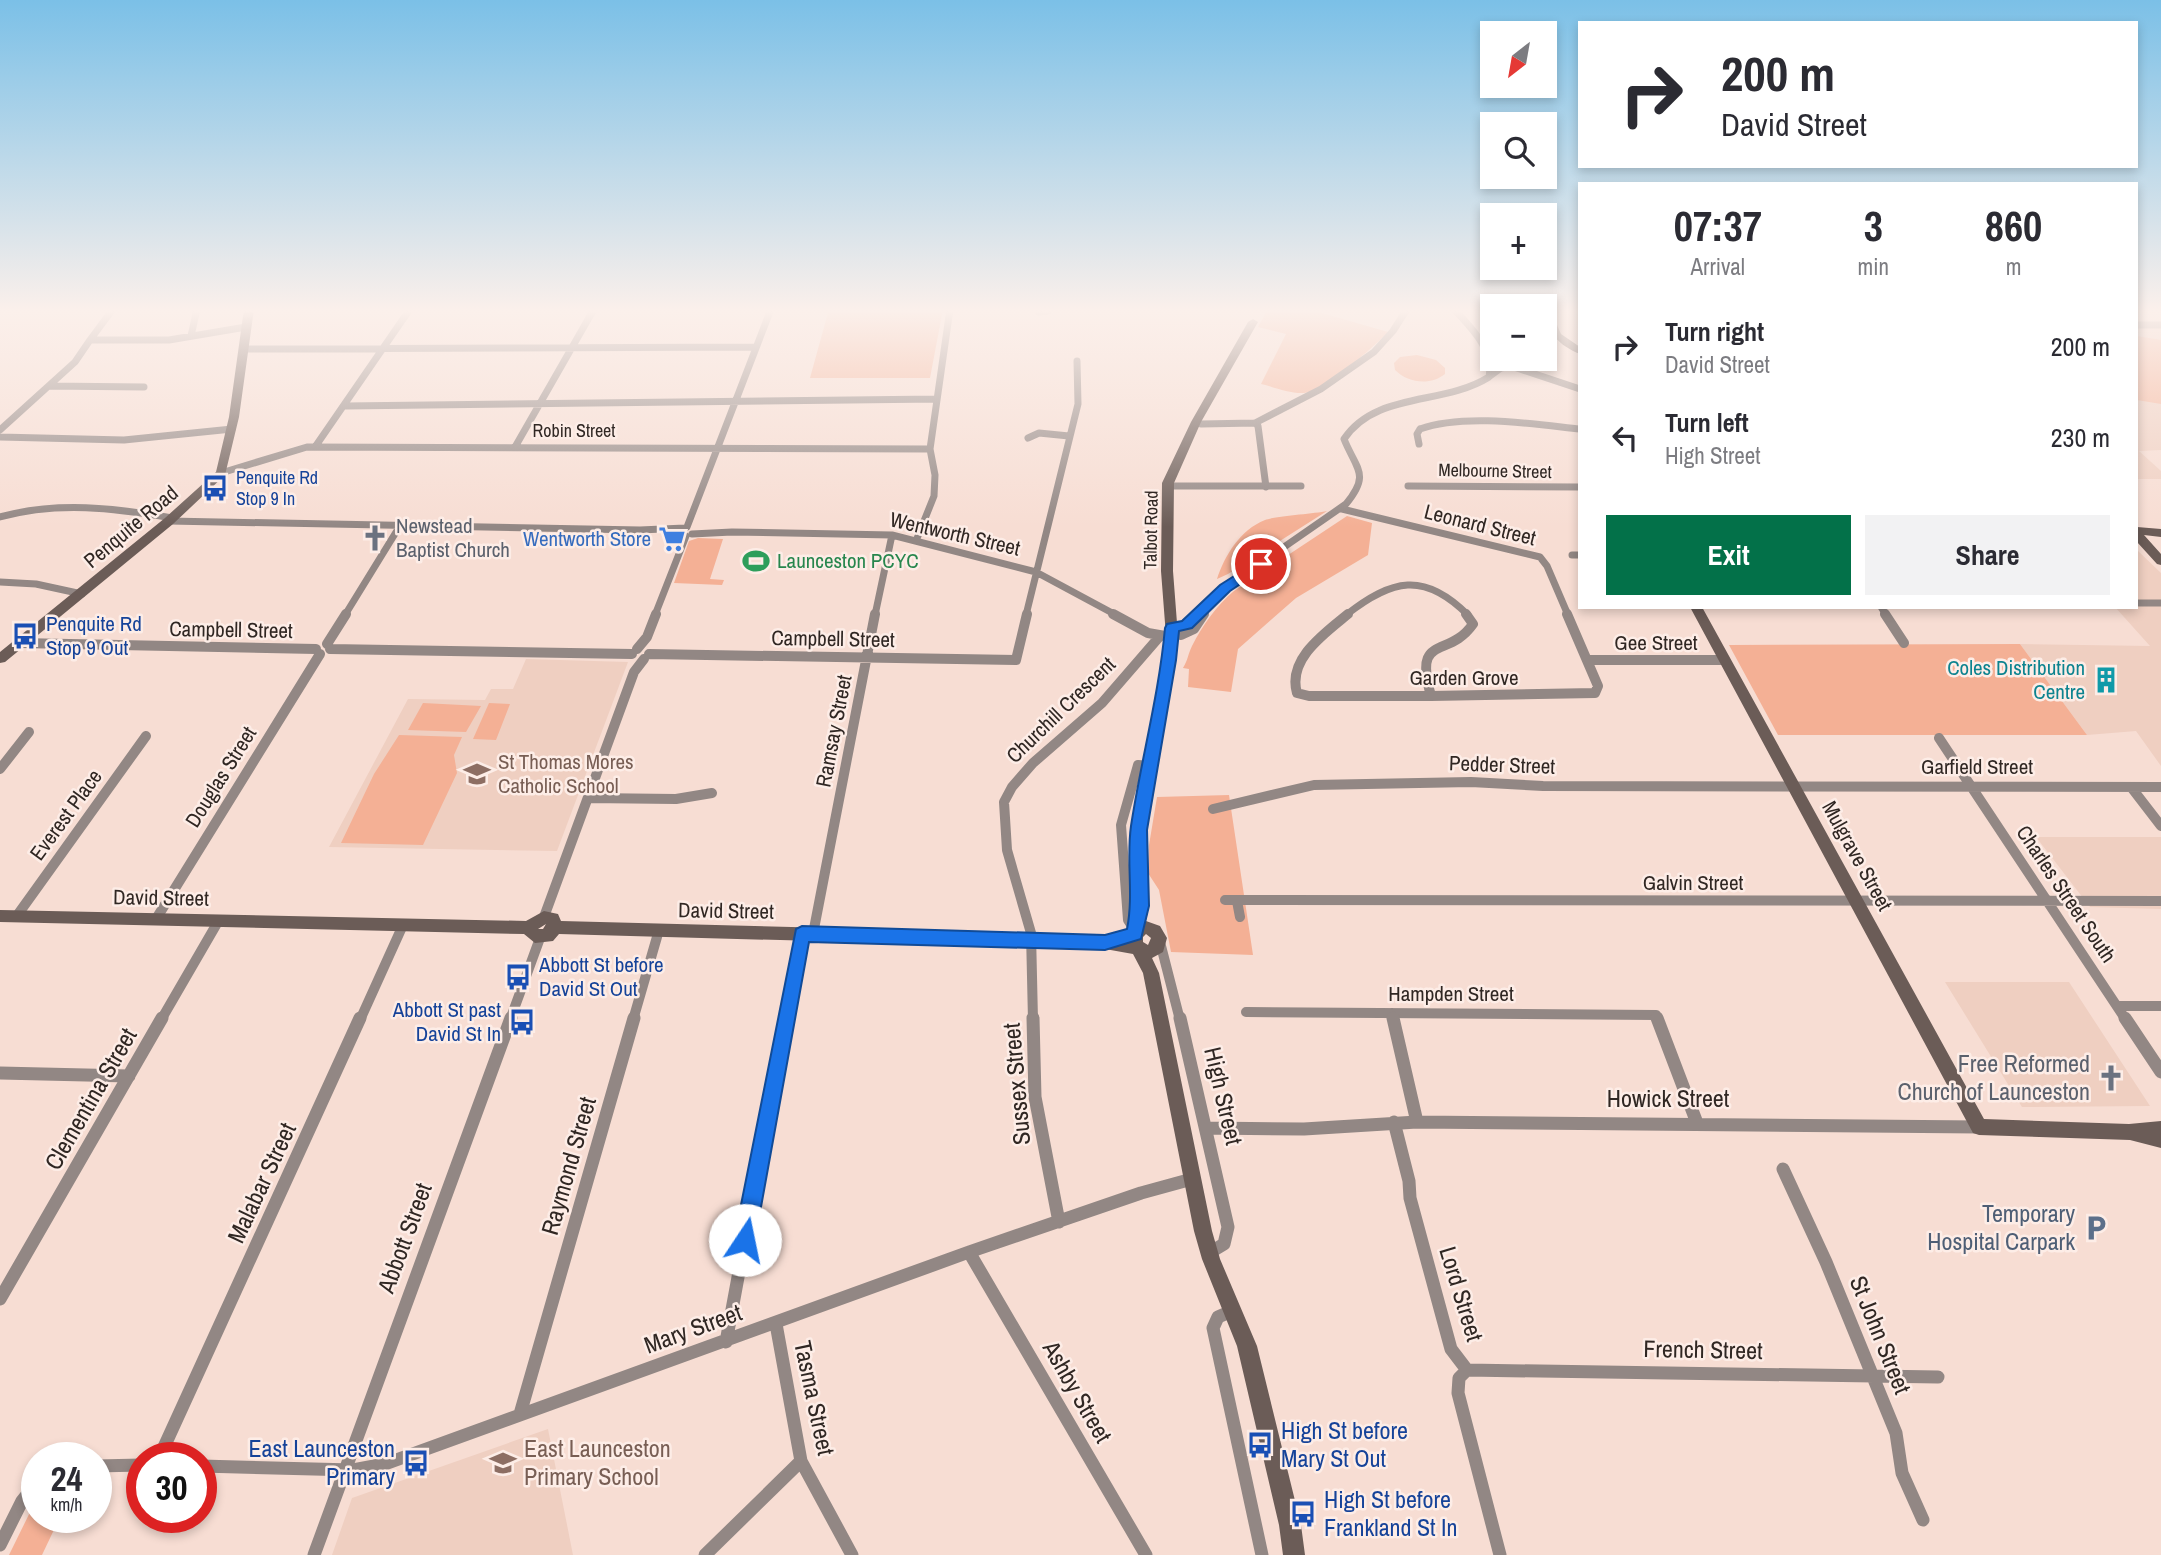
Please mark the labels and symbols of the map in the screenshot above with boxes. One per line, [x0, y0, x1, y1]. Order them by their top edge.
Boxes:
north arrow [1480, 21, 1558, 98]
street label: Robin Street [533, 418, 615, 443]
street label: Melbourne Street [1438, 457, 1552, 484]
place label: Penquite Rd Stop 9 In [236, 465, 318, 511]
bus stop icon: Penquite Rd Stop 9 In [200, 473, 230, 503]
street label: Penquite Road [77, 479, 184, 575]
street label: Talbot Road [1137, 490, 1164, 570]
street label: Leonard Street [1421, 497, 1539, 552]
street label: Wentworth Street [887, 504, 1023, 563]
place label: Newstead Baptist Church [396, 511, 510, 564]
church icon: Newstead Baptist Church [360, 523, 390, 553]
place label: Wentworth Store [523, 524, 651, 553]
supermarket icon: Wentworth Store [657, 524, 687, 554]
pin [1231, 534, 1291, 594]
sports icon: Launceston PCYC [741, 546, 771, 576]
place label: Launceston PCYC [777, 546, 919, 575]
place label: Penquite Rd Stop 9 Out [46, 609, 142, 662]
street label: Campbell Street [169, 614, 293, 645]
bus stop icon: Penquite Rd Stop 9 Out [10, 621, 40, 651]
street label: Campbell Street [771, 623, 895, 654]
street label: Gee Street [1614, 628, 1698, 657]
street label: Churchill Crescent [1000, 650, 1122, 769]
place label: Coles Distribution Centre [1947, 653, 2085, 706]
street label: Garden Grove [1409, 663, 1519, 692]
building icon: Coles Distribution Centre [2091, 665, 2121, 695]
street label: Ramsay Street [808, 672, 859, 790]
street label: Douglas Street [178, 721, 263, 833]
place label: St Thomas Mores Catholic School [498, 747, 634, 800]
street label: Pedder Street [1448, 748, 1556, 781]
street label: Garfield Street [1921, 752, 2033, 781]
school or university icon: St Thomas Mores Catholic School [462, 759, 492, 789]
street label: Everest Place [23, 763, 109, 866]
street label: Mulgrave Street [1815, 796, 1900, 916]
street label: Charles Street South [2010, 819, 2123, 968]
street label: Galvin Street [1643, 868, 1743, 897]
street label: David Street [113, 882, 209, 913]
street label: David Street [678, 895, 774, 926]
place label: Abbott St before David St Out [538, 950, 663, 1003]
bus stop icon: Abbott St before David St Out [503, 962, 533, 992]
street label: Hampden Street [1388, 979, 1514, 1008]
place label: Abbott St past David St In [392, 995, 501, 1048]
bus stop icon: Abbott St past David St In [507, 1007, 537, 1037]
street label: Clementina Street [37, 1021, 144, 1175]
street label: Sussex Street [995, 1021, 1037, 1147]
street label: High Street [1197, 1044, 1251, 1148]
place label: Free Reformed Church of Launceston [1897, 1047, 2090, 1107]
church icon: Free Reformed Church of Launceston [2096, 1063, 2126, 1093]
street label: Howick Street [1607, 1082, 1730, 1114]
street label: Raymond Street [533, 1092, 603, 1238]
street label: Malabar Street [219, 1117, 303, 1248]
street label: Abbott Street [369, 1178, 439, 1298]
place label: Temporary Hospital Carpark [1927, 1197, 2075, 1257]
position arrow [708, 1203, 782, 1277]
parking icon: Temporary Hospital Carpark [2081, 1213, 2111, 1243]
street label: Lord Street [1432, 1242, 1492, 1345]
street label: St John Street [1843, 1271, 1919, 1399]
street label: Mary Street [639, 1295, 746, 1360]
street label: French Street [1643, 1332, 1763, 1366]
street label: Ashby Street [1035, 1334, 1120, 1449]
street label: Tasma Street [787, 1338, 843, 1459]
place label: High St before Mary St Out [1281, 1414, 1408, 1474]
bus stop icon: High St before Mary St Out [1245, 1430, 1275, 1460]
place label: East Launceston Primary [248, 1432, 395, 1492]
place label: East Launceston Primary School [524, 1432, 671, 1492]
speed limit sign: 30 [126, 1442, 217, 1533]
bus stop icon: East Launceston Primary [401, 1448, 431, 1478]
school or university icon: East Launceston Primary School [488, 1448, 518, 1478]
place label: High St before Frankland St In [1324, 1483, 1457, 1543]
bus stop icon: High St before Frankland St In [1288, 1499, 1318, 1529]

